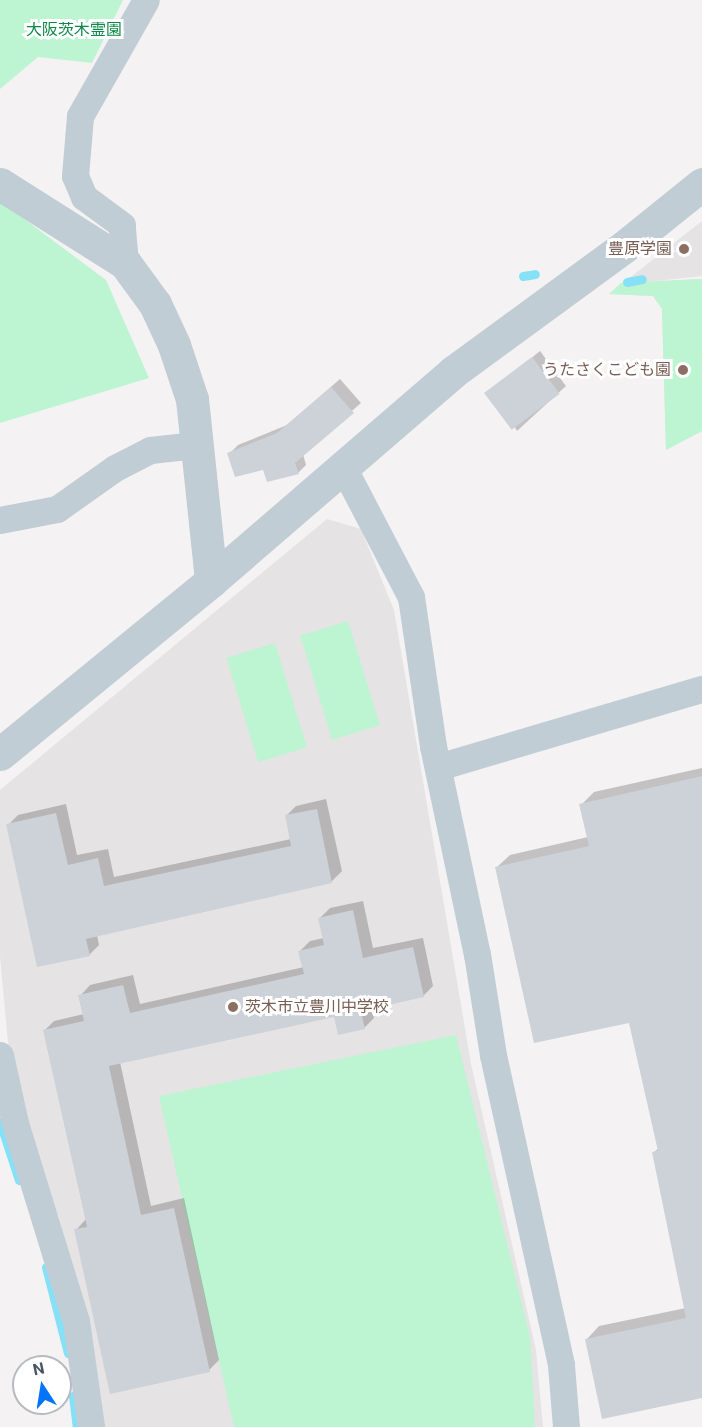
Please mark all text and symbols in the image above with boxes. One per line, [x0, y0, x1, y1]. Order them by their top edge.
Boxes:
park label: 大阪茨木霊園 [26, 20, 122, 40]
place label: 豊原学園 [608, 239, 672, 259]
marker: 豊原学園 [677, 242, 691, 256]
place label: うたさくこども園 [543, 360, 671, 380]
marker: うたさくこども園 [676, 363, 690, 377]
place label: 茨木市立豊川中学校 [245, 997, 389, 1017]
marker: 茨木市立豊川中学校 [226, 1000, 240, 1014]
north arrow [12, 1355, 72, 1415]
text: N [31, 1358, 46, 1379]

